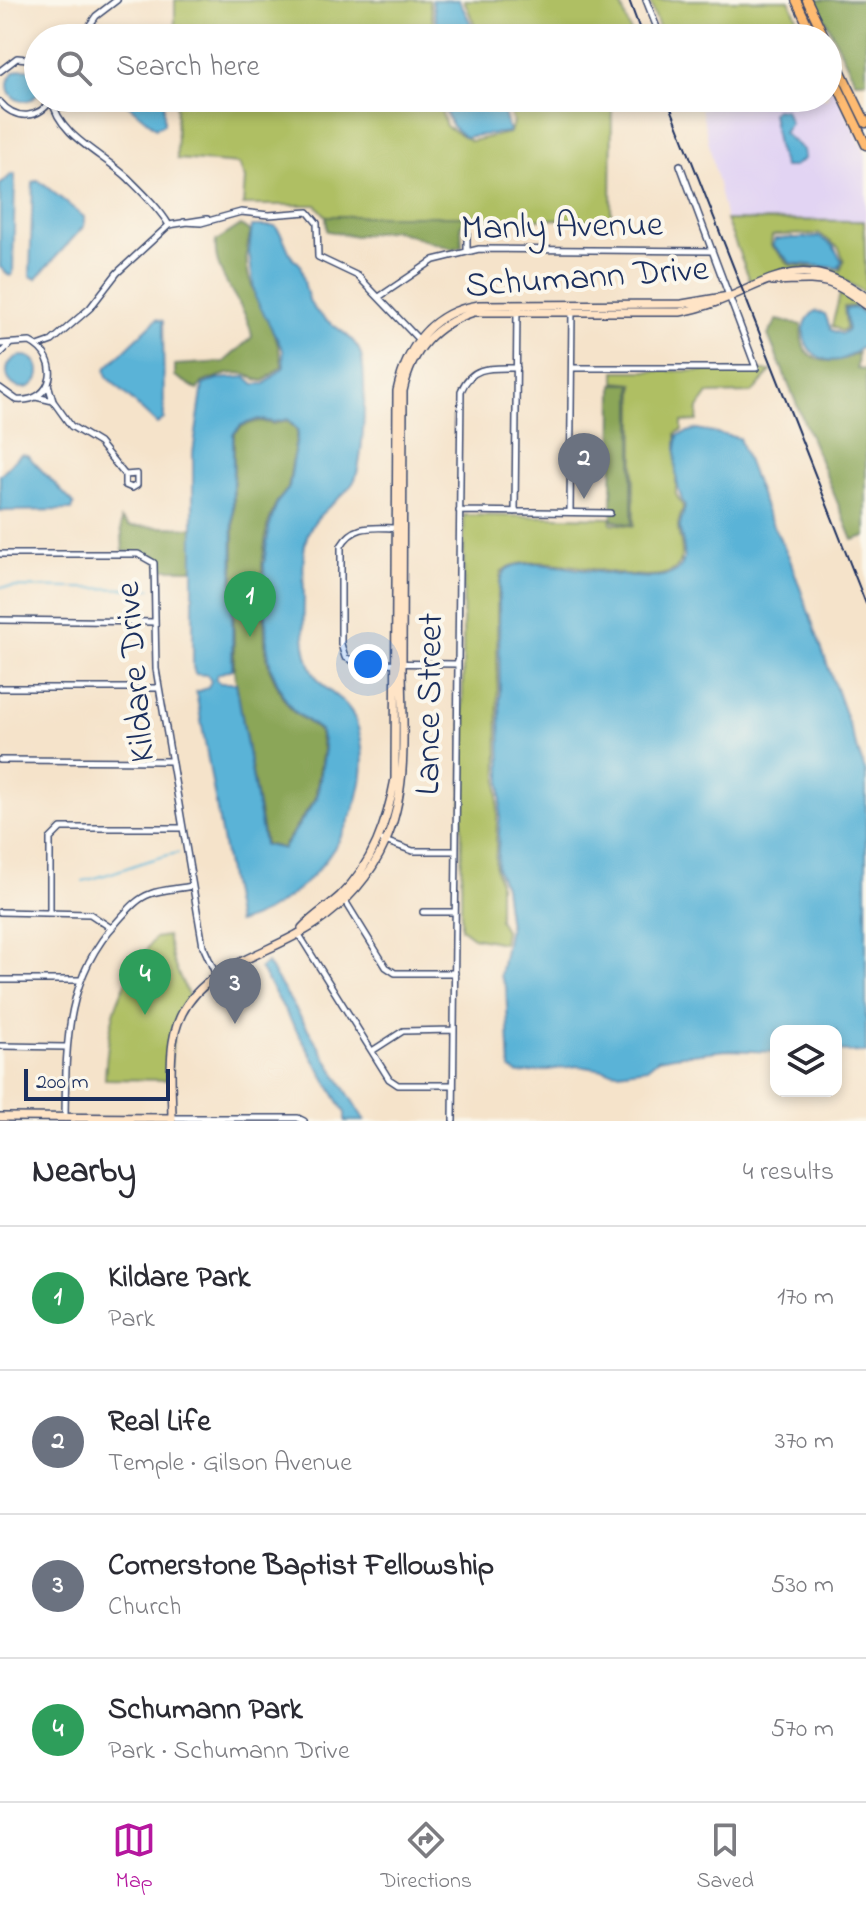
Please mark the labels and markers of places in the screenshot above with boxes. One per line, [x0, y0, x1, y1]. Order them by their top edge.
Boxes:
pin: 2 [558, 433, 610, 499]
pin: 1 [224, 571, 276, 637]
pin: 4 [119, 949, 171, 1015]
pin: 3 [209, 958, 261, 1024]

